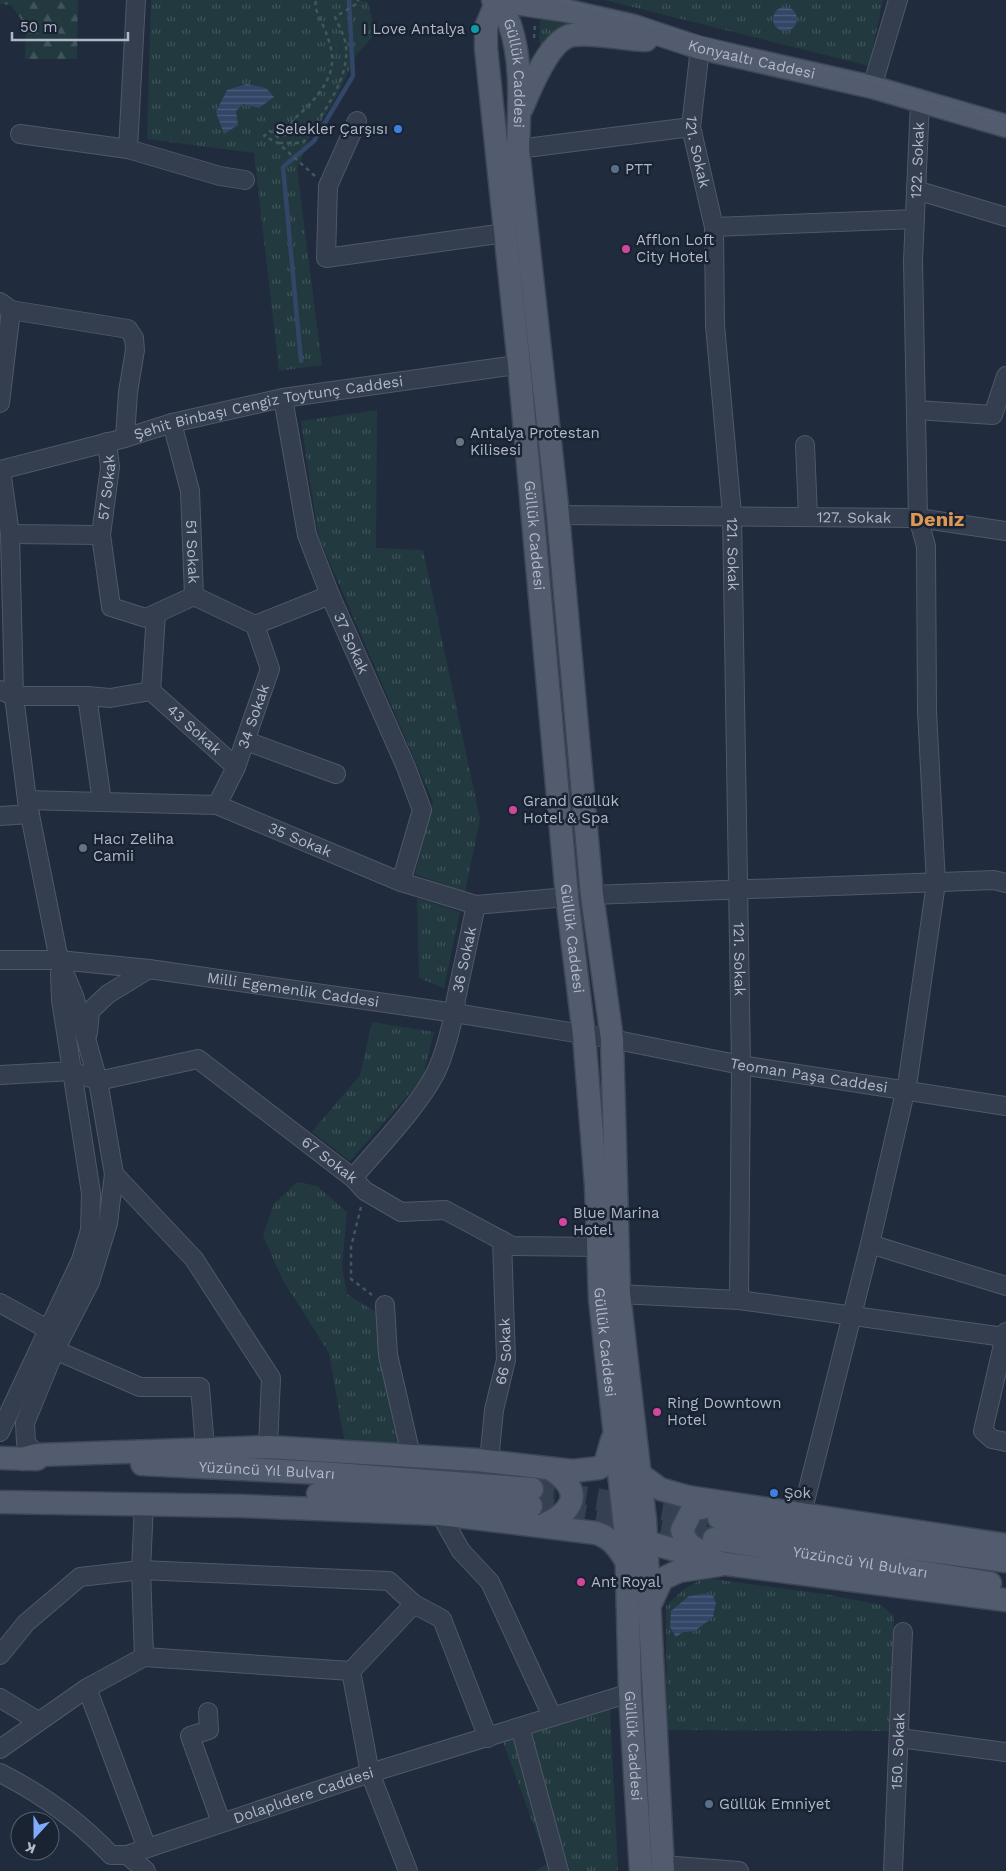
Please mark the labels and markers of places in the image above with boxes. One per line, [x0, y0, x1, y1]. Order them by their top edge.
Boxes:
place label: I Love Antalya [363, 20, 465, 38]
marker: I Love Antalya [469, 23, 481, 35]
place label: Selekler Çarşısı [275, 120, 388, 138]
marker: Selekler Çarşısı [392, 123, 404, 135]
place label: PTT [625, 160, 652, 178]
marker: PTT [609, 163, 621, 175]
place label: Afflon Loft City Hotel [636, 231, 715, 266]
marker: Afflon Loft City Hotel [620, 243, 632, 255]
place label: Antalya Protestan Kilisesi [470, 424, 600, 459]
marker: Antalya Protestan Kilisesi [454, 436, 466, 448]
place label: Grand Güllük Hotel & Spa [523, 792, 620, 827]
marker: Grand Güllük Hotel & Spa [507, 804, 519, 816]
place label: Hacı Zeliha Camii [93, 830, 175, 865]
marker: Hacı Zeliha Camii [77, 842, 89, 854]
place label: Blue Marina Hotel [573, 1204, 660, 1239]
marker: Blue Marina Hotel [557, 1216, 569, 1228]
place label: Ring Downtown Hotel [667, 1394, 781, 1429]
marker: Ring Downtown Hotel [651, 1406, 663, 1418]
place label: Şok [784, 1484, 812, 1502]
marker: Şok [768, 1487, 780, 1499]
place label: Ant Royal [591, 1573, 661, 1591]
marker: Ant Royal [575, 1576, 587, 1588]
place label: Güllük Emniyet [719, 1795, 831, 1813]
marker: Güllük Emniyet [703, 1798, 715, 1810]

